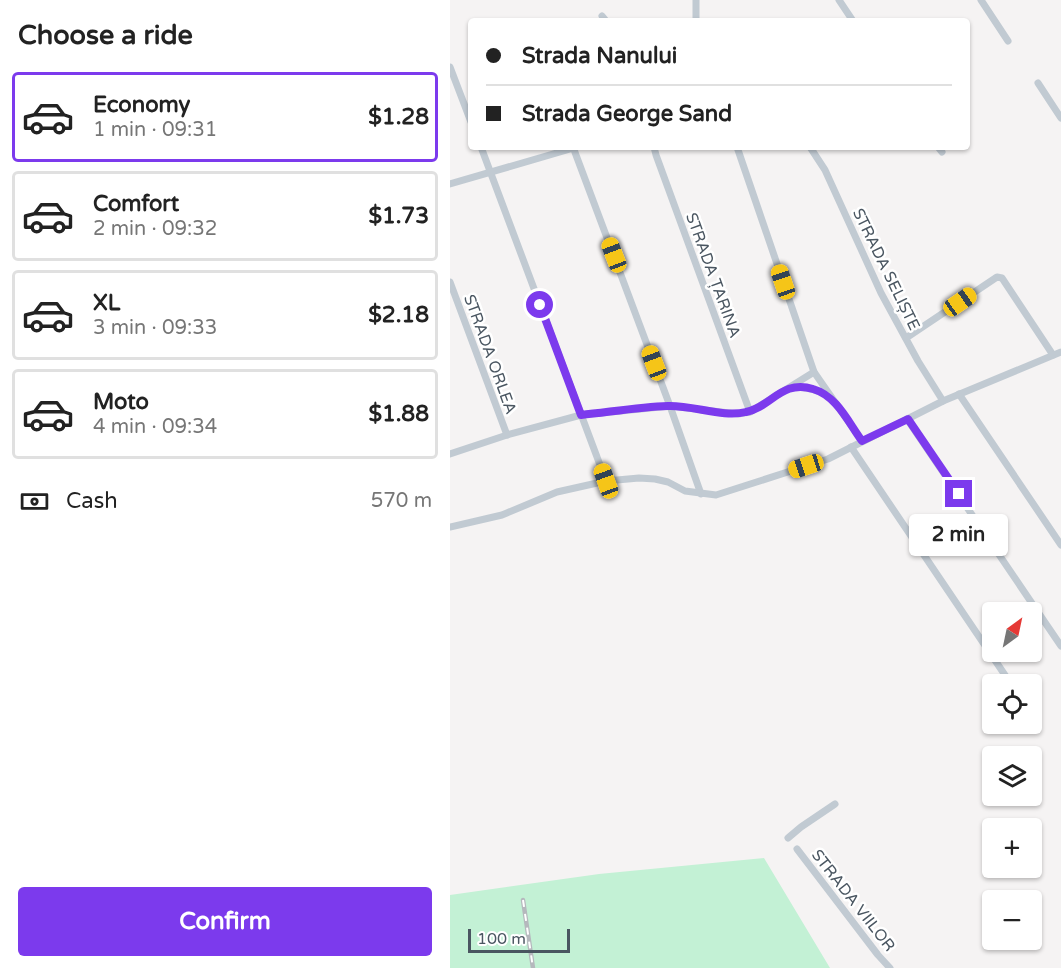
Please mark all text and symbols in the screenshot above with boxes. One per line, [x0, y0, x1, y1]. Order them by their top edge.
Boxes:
text: Choose a ride [18, 19, 193, 52]
text: Strada Nanului [522, 43, 677, 69]
icon: car [21, 90, 75, 144]
text: Economy [93, 92, 190, 118]
text: Strada George Sand [522, 101, 732, 127]
text: $1.28 [368, 104, 429, 130]
text: 1 min · 09:31 [93, 118, 217, 142]
icon: car [21, 189, 75, 243]
text: Comfort [93, 191, 179, 217]
text: $1.73 [368, 203, 429, 229]
street label: STRADA SELIȘTE [848, 205, 924, 334]
street label: STRADA ȚARINA [681, 210, 745, 341]
text: 2 min · 09:32 [93, 217, 217, 241]
car [599, 235, 629, 275]
car [769, 262, 797, 302]
car [940, 284, 980, 320]
icon: car [21, 288, 75, 342]
text: XL [93, 290, 120, 316]
route start [526, 291, 553, 318]
street label: STRADA ORLEA [459, 292, 521, 417]
text: $2.18 [368, 302, 429, 328]
text: 3 min · 09:33 [93, 316, 217, 340]
car [639, 343, 669, 383]
icon: car [21, 387, 75, 441]
text: Moto [93, 389, 149, 415]
text: $1.88 [368, 401, 429, 427]
text: 4 min · 09:34 [93, 415, 217, 439]
car [786, 452, 826, 480]
car [591, 461, 621, 501]
route end [945, 480, 972, 507]
icon: cash [18, 485, 51, 518]
text: Cash [66, 488, 118, 514]
text: 570 m [371, 489, 432, 513]
callout: 2 min [910, 515, 1008, 557]
text: 2 min [932, 523, 985, 547]
north arrow [982, 602, 1042, 662]
map controls [982, 602, 1042, 950]
button: locate [982, 674, 1042, 734]
button: layers [982, 746, 1042, 806]
button: + [982, 818, 1042, 878]
street label: STRADA VIILOR [807, 846, 899, 956]
button: Confirm [18, 887, 432, 956]
button: − [982, 890, 1042, 950]
scale bar [468, 926, 570, 954]
text: 100 m [477, 929, 526, 949]

